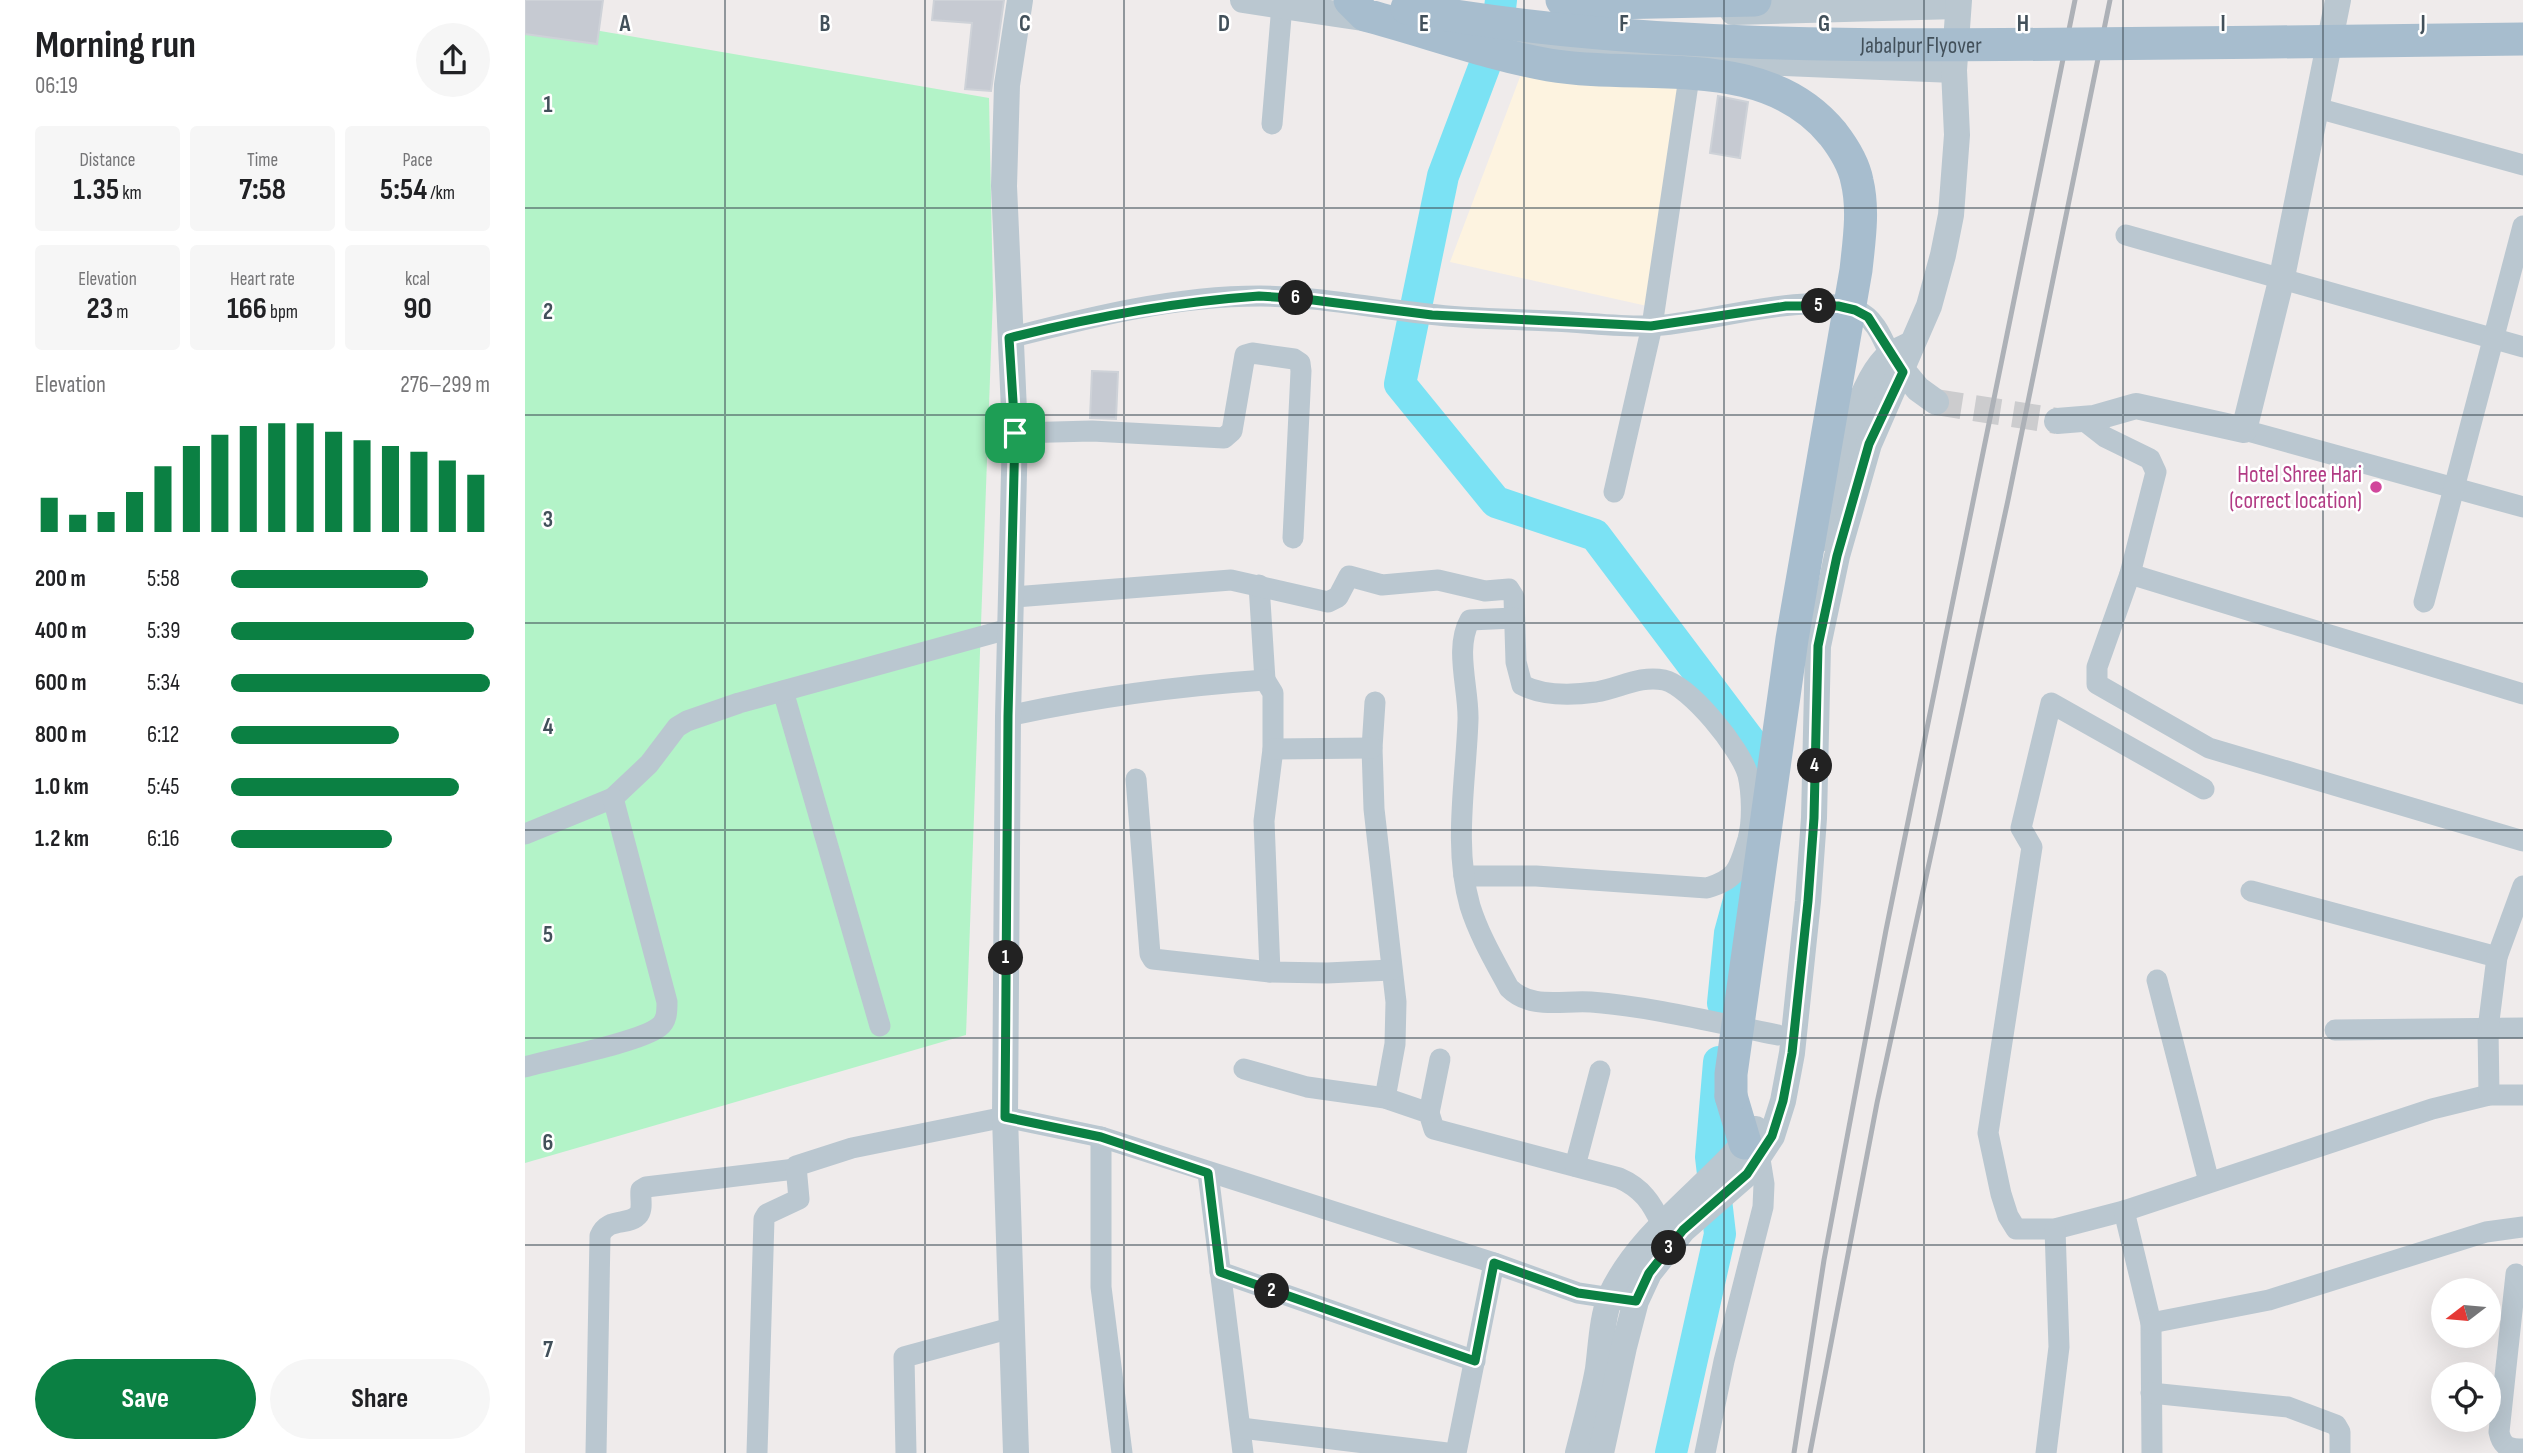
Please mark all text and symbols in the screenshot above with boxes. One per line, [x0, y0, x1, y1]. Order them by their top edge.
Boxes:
text: A [619, 10, 632, 38]
text: B [820, 10, 831, 38]
text: C [1019, 10, 1031, 38]
text: D [1218, 10, 1230, 38]
text: E [1419, 10, 1429, 38]
text: F [1619, 10, 1629, 38]
text: G [1818, 10, 1830, 38]
text: H [2017, 10, 2029, 38]
text: I [2220, 10, 2226, 38]
text: J [2419, 10, 2426, 38]
text: Morning run [35, 23, 196, 68]
button: share [416, 23, 490, 97]
street label: Jabalpur Flyover [1859, 32, 1982, 60]
text: 06:19 [35, 72, 78, 100]
text: 1 [543, 91, 553, 119]
text: Distance [79, 149, 136, 172]
text: Time [247, 149, 278, 172]
text: Pace [402, 149, 433, 172]
text: 1.35 [73, 172, 119, 208]
text: 7:58 [239, 172, 286, 208]
text: 5:54 [380, 172, 427, 208]
text: km [119, 182, 142, 205]
text: /km [427, 182, 455, 205]
text: Elevation [78, 268, 137, 291]
text: Heart rate [230, 268, 295, 291]
text: kcal [405, 268, 430, 291]
pin: 6 [1279, 280, 1313, 316]
text: 6 [1291, 286, 1300, 309]
pin: 5 [1801, 288, 1837, 324]
text: 23 [87, 291, 113, 327]
text: 166 [227, 291, 267, 327]
text: 90 [403, 291, 432, 327]
text: 5 [1814, 294, 1823, 317]
text: 2 [543, 298, 553, 326]
text: m [113, 301, 128, 324]
text: bpm [267, 301, 298, 324]
text: Elevation [35, 371, 106, 399]
text: 276–299 m [400, 371, 490, 399]
pin [985, 403, 1045, 463]
icon: arrive [996, 414, 1034, 452]
place label: Hotel Shree Hari (correct location) [2229, 461, 2362, 515]
marker: Hotel Shree Hari (correct location) [2368, 479, 2384, 495]
text: 3 [543, 506, 553, 534]
text: 200 m [35, 565, 86, 593]
text: 5:58 [147, 565, 180, 593]
text: 400 m [35, 617, 86, 645]
text: 5:39 [147, 617, 180, 645]
text: 600 m [35, 669, 87, 697]
text: 5:34 [147, 669, 180, 697]
text: 4 [543, 713, 554, 741]
text: 800 m [35, 721, 87, 749]
text: 6:12 [147, 721, 179, 749]
pin: 4 [1797, 748, 1833, 784]
text: 4 [1810, 754, 1819, 777]
text: 1.0 km [35, 773, 89, 801]
text: 5:45 [147, 773, 179, 801]
text: 1.2 km [35, 825, 89, 853]
text: 6:16 [147, 825, 180, 853]
text: 5 [543, 921, 553, 949]
pin: 1 [988, 940, 1023, 976]
text: 1 [1002, 946, 1009, 969]
text: 6 [543, 1129, 553, 1157]
pin: 3 [1651, 1230, 1687, 1266]
text: 3 [1664, 1236, 1673, 1259]
pin: 2 [1255, 1274, 1289, 1308]
north arrow [2431, 1278, 2501, 1348]
map controls [2431, 1278, 2501, 1432]
text: 2 [1267, 1279, 1276, 1302]
text: 7 [543, 1336, 553, 1364]
button: Save [35, 1359, 256, 1439]
button: Share [270, 1359, 490, 1439]
button: locate [2431, 1362, 2501, 1432]

